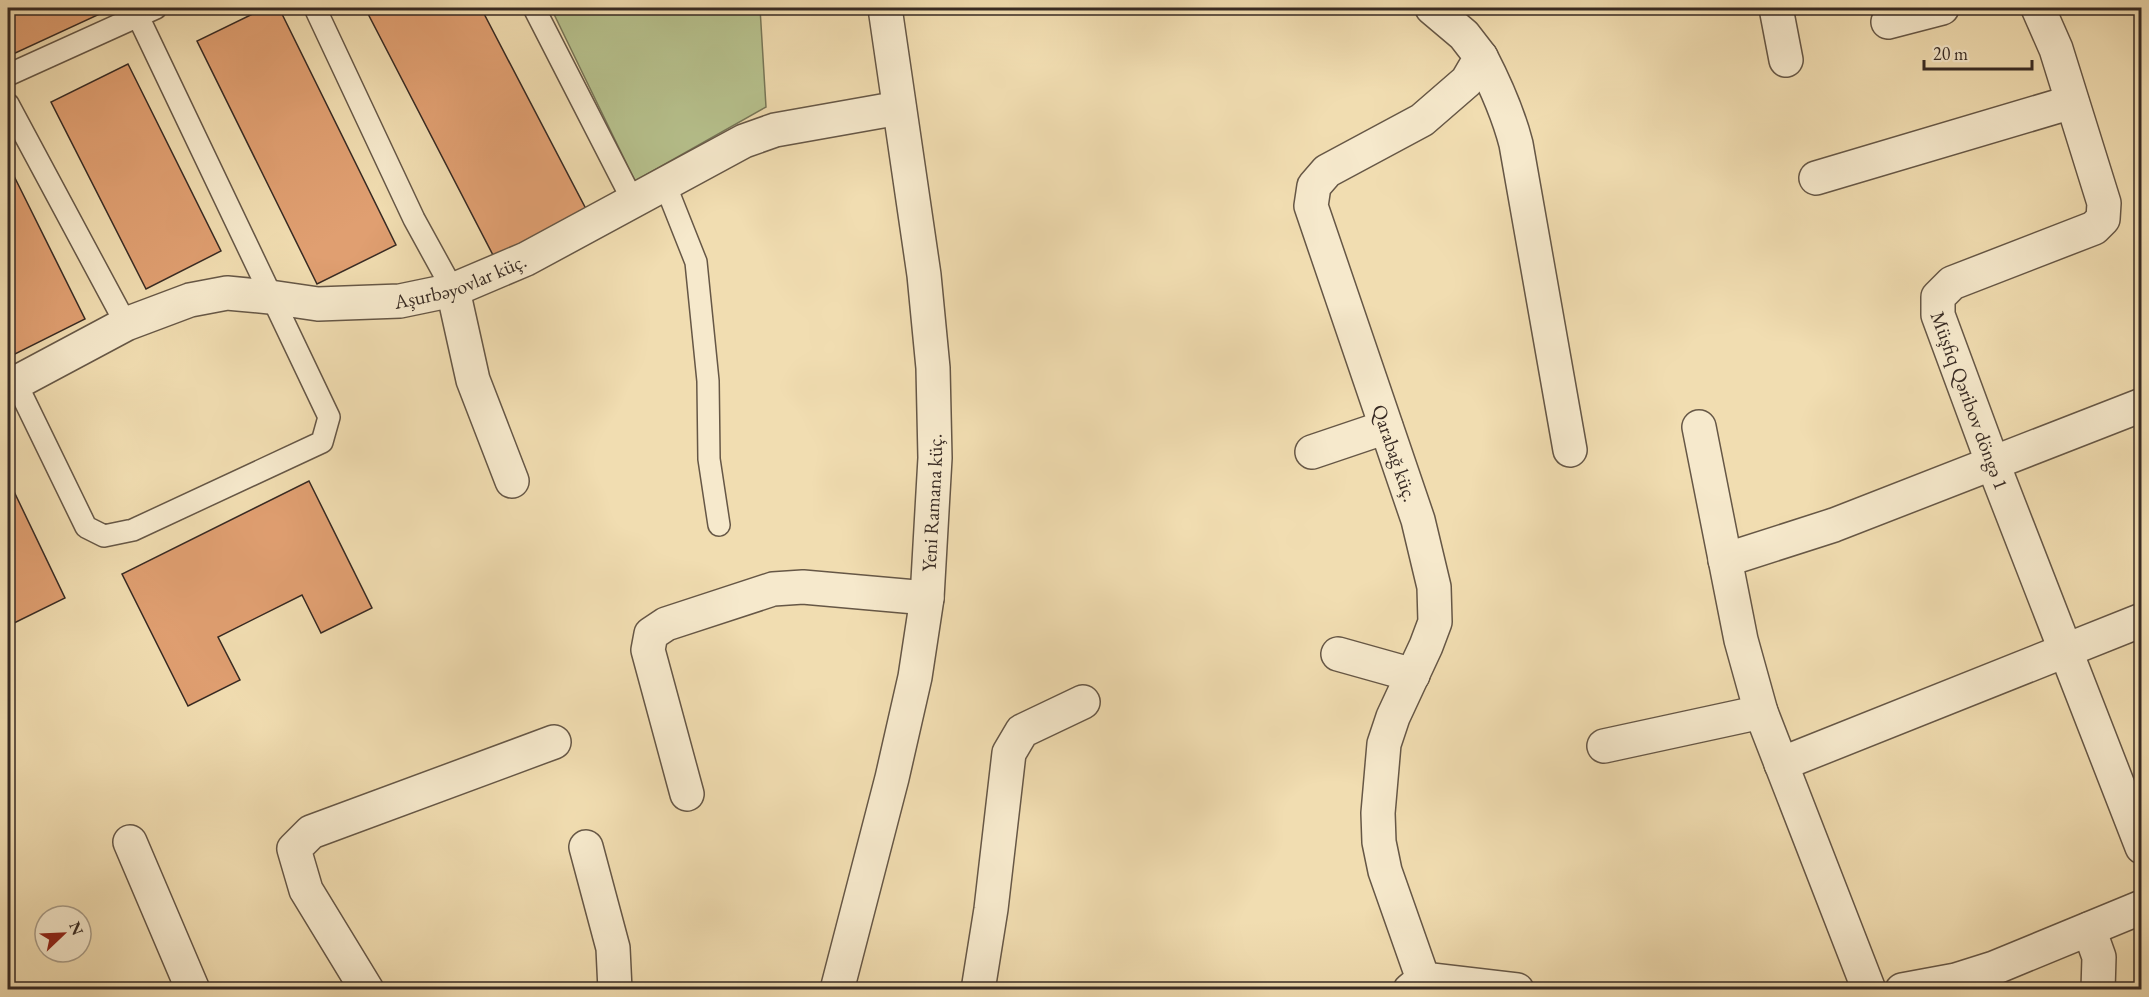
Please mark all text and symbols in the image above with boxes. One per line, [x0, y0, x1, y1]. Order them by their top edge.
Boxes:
scale bar [1924, 33, 2032, 71]
text: 20 m [1933, 42, 1968, 65]
street label: Aşurbəyovlar küç. [391, 247, 530, 315]
street label: Müşfiq Qəribov döngə 1 [1925, 307, 2015, 493]
street label: Qarabağ küç. [1366, 401, 1424, 505]
street label: Yeni Ramana küç. [916, 434, 948, 572]
north arrow [33, 904, 93, 964]
text: N [64, 918, 89, 938]

